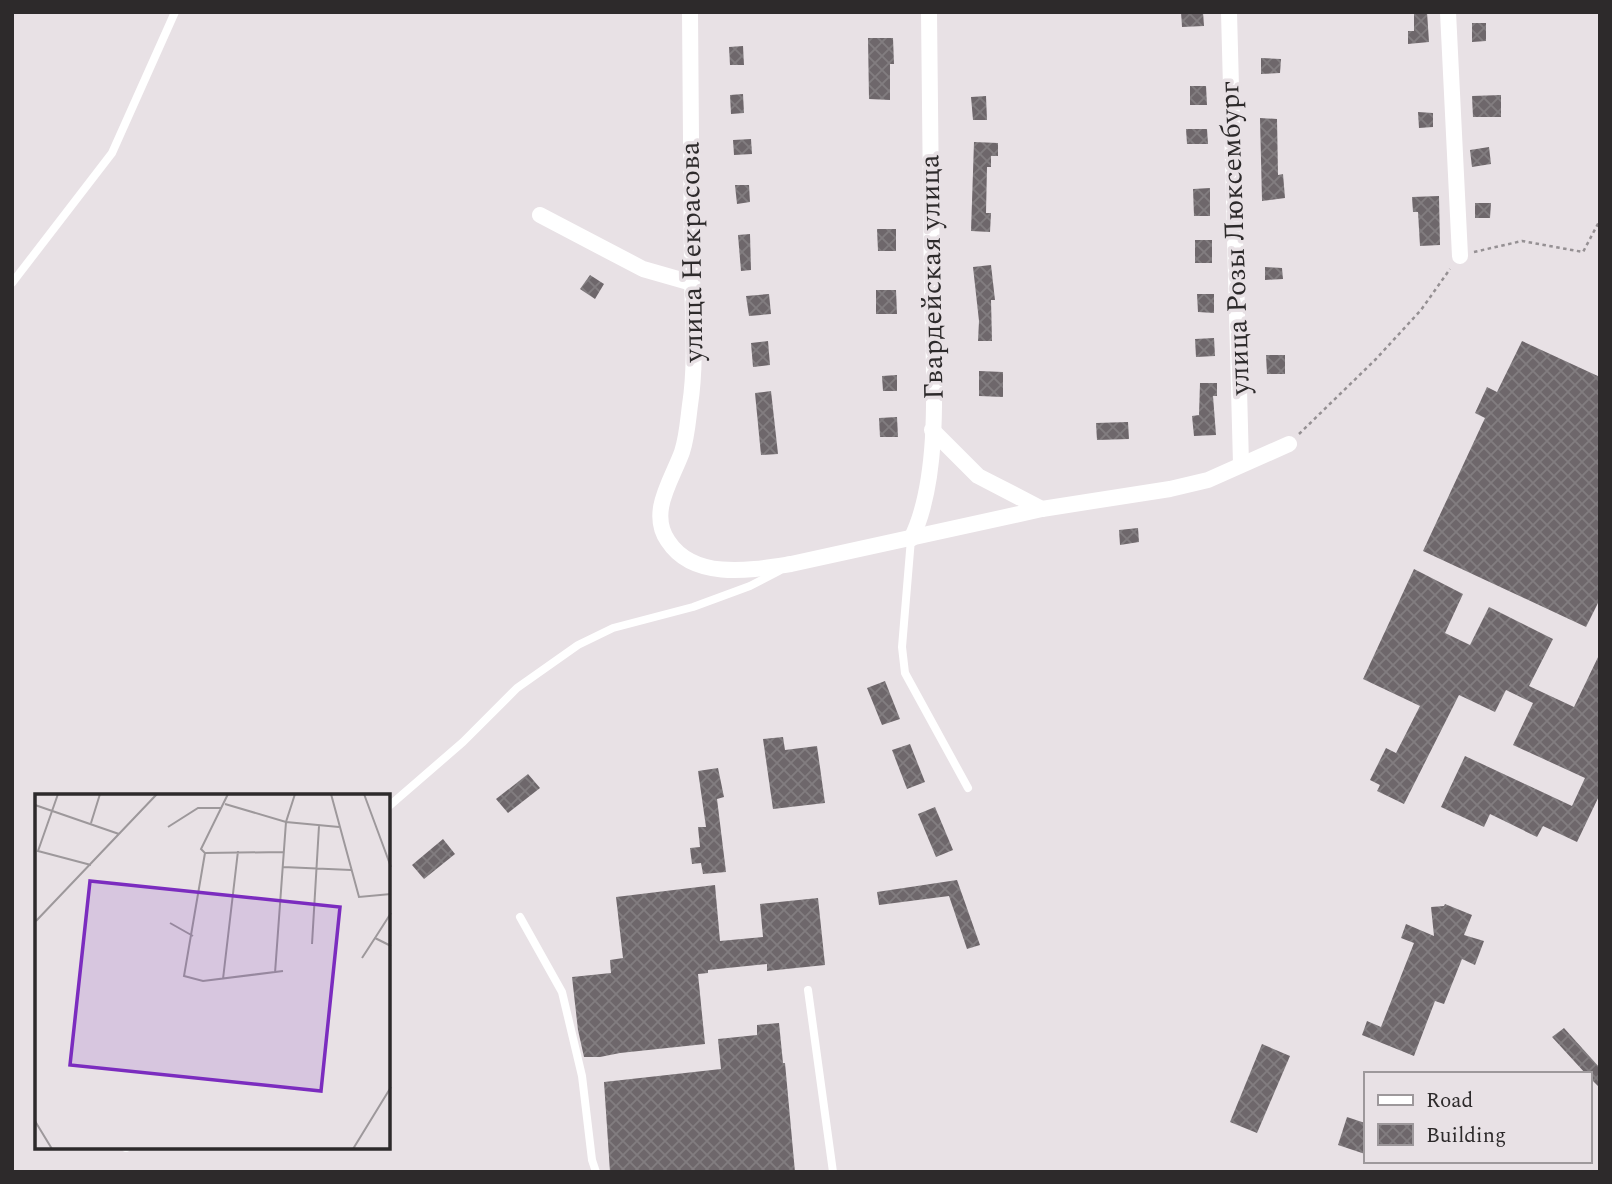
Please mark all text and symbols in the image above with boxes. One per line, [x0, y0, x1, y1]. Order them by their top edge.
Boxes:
street label: улица Розы Люксембург [1208, 80, 1262, 397]
street label: улица Некрасова [669, 141, 715, 364]
street label: Гвардейская улица [908, 154, 956, 400]
inset map [35, 794, 390, 1149]
legend [1364, 1072, 1591, 1163]
text: Road [1426, 1085, 1473, 1117]
text: Building [1426, 1120, 1506, 1152]

